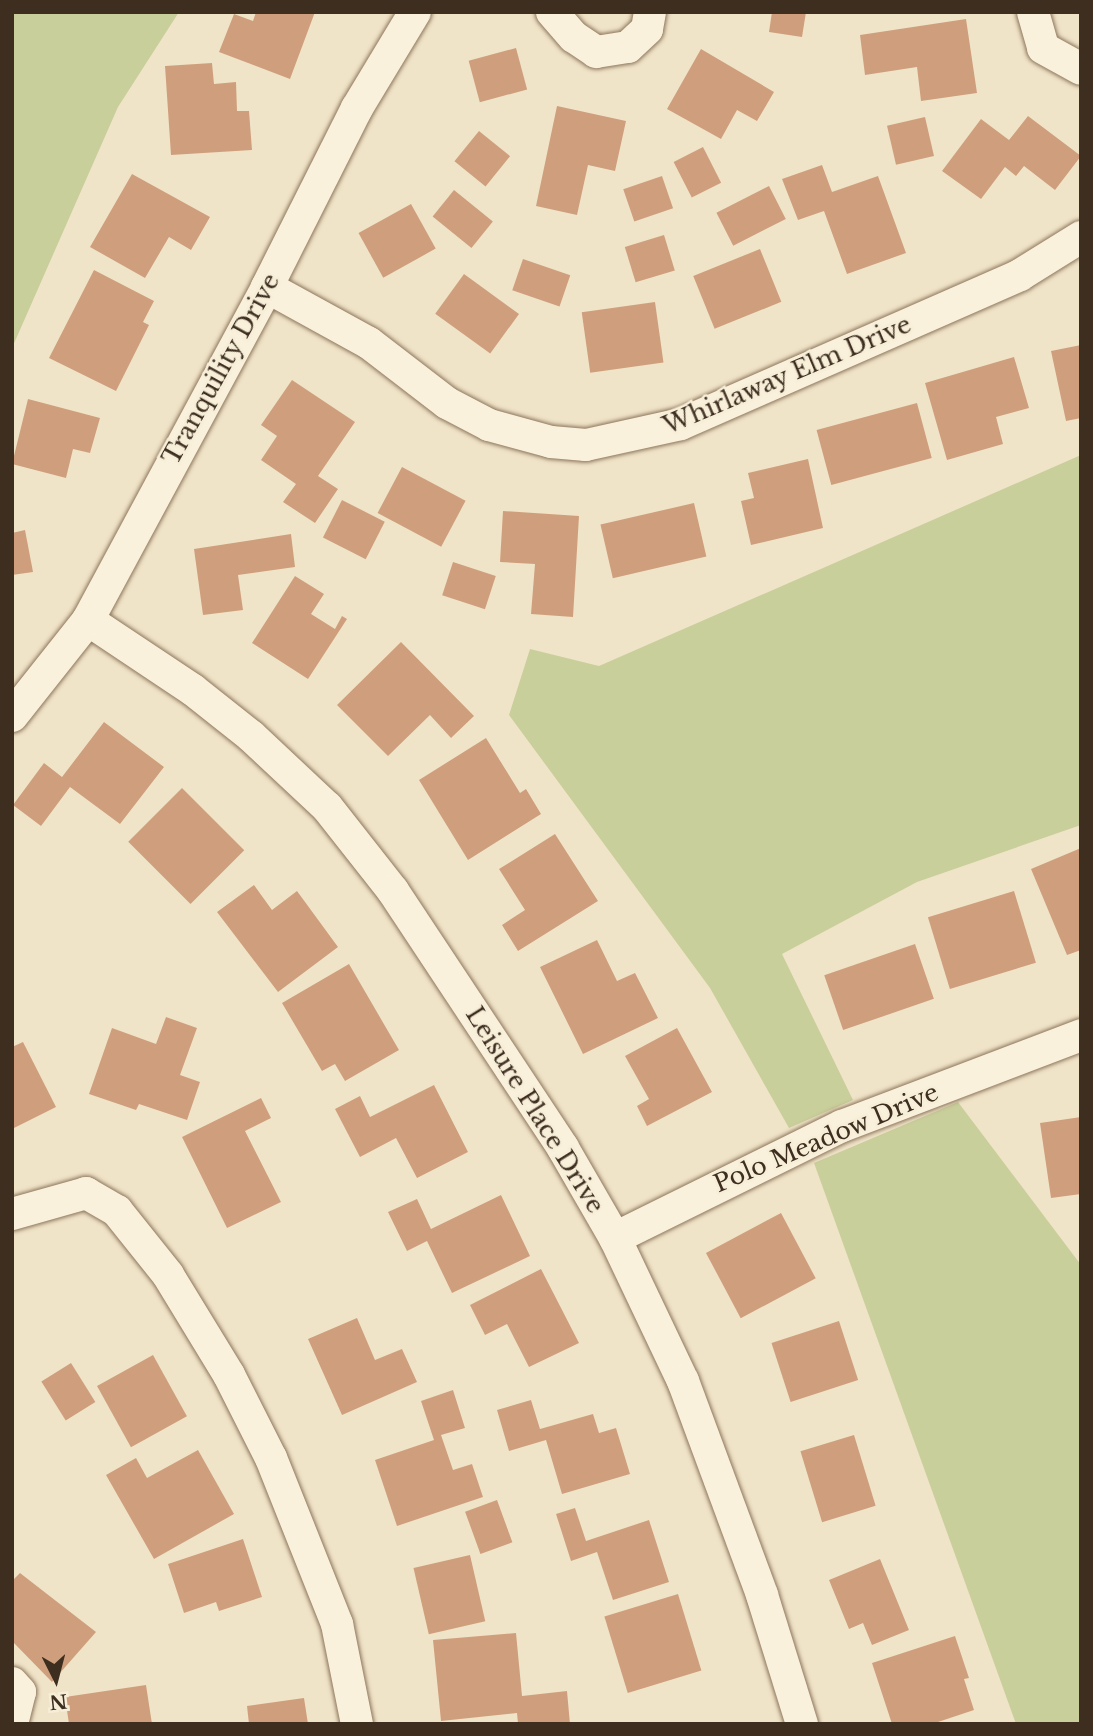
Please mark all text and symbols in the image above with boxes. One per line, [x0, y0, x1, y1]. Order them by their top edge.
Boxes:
street label: Tranquility Drive [156, 268, 286, 470]
street label: Whirlaway Elm Drive [658, 310, 916, 440]
street label: Leisure Place Drive [460, 1002, 610, 1218]
street label: Polo Meadow Drive [709, 1078, 943, 1198]
north arrow [21, 1645, 91, 1715]
text: N [48, 1689, 68, 1714]

